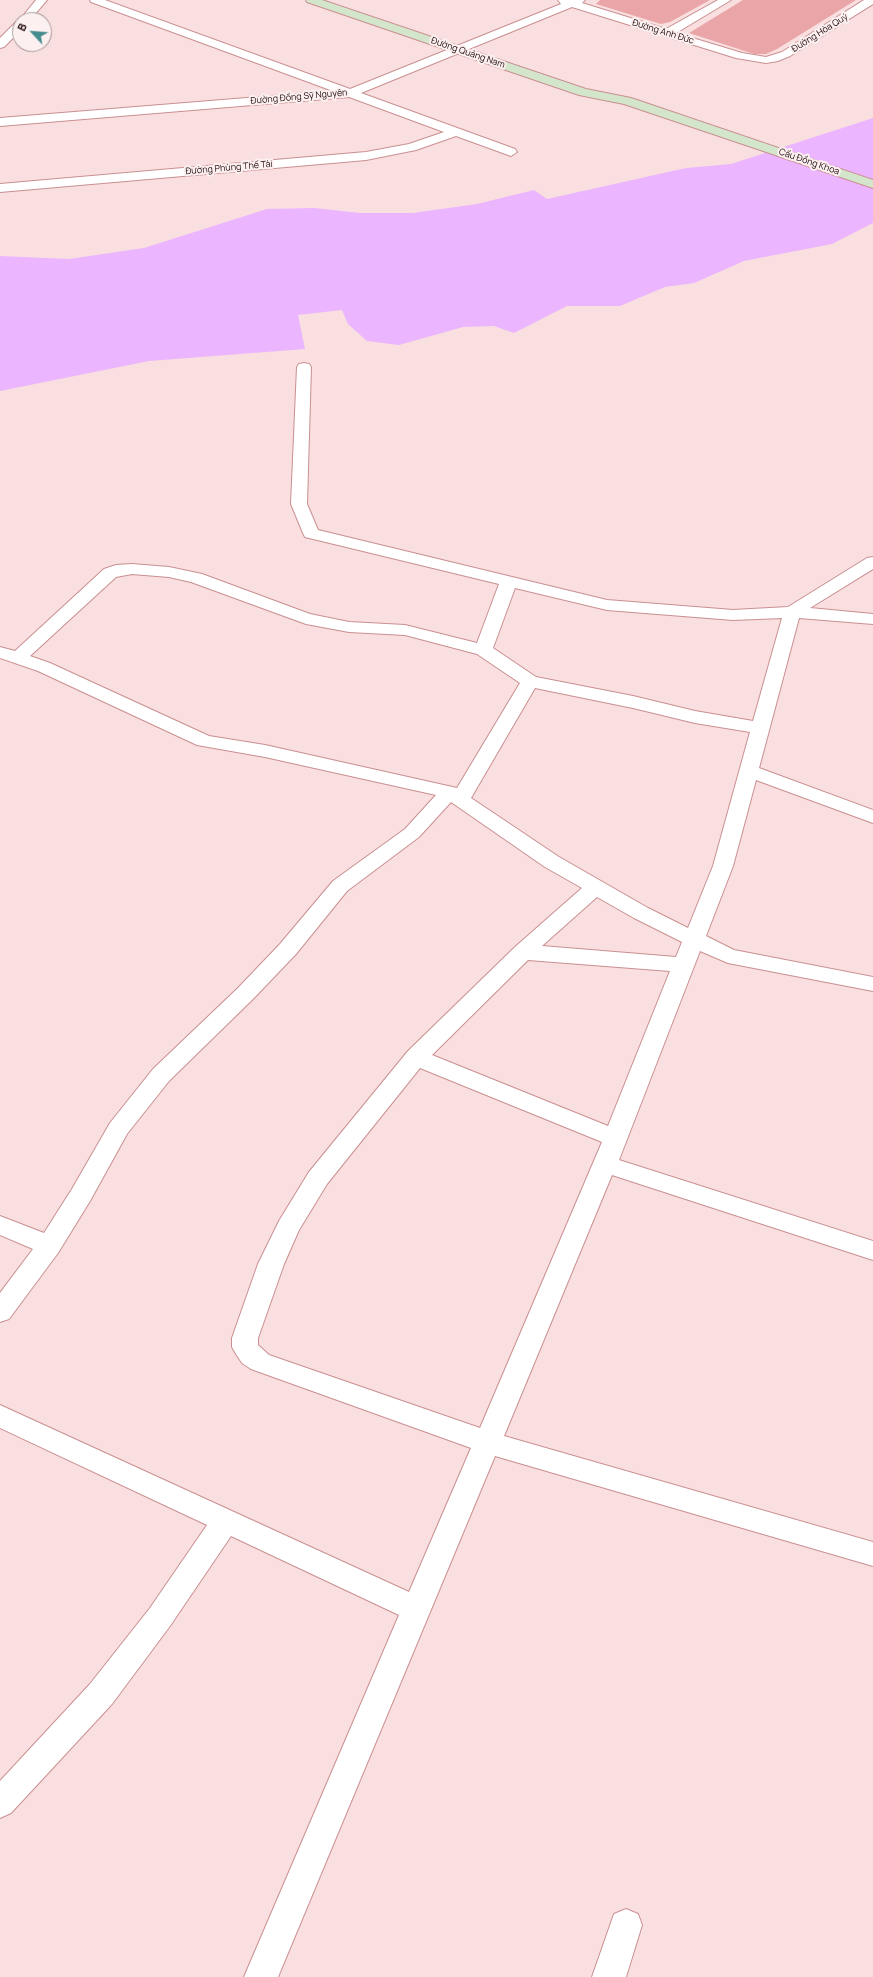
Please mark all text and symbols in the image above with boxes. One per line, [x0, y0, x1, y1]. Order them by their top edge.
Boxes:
street label: Đường Hòa Quý [790, 11, 850, 55]
north arrow [12, 12, 52, 52]
street label: Đường Anh Đức [631, 18, 695, 46]
text: B [13, 21, 30, 33]
street label: Đường Quảng Nam [430, 35, 506, 71]
street label: Đường Đồng Sỹ Nguyên [250, 87, 348, 107]
street label: Cầu Đồng Khoa [777, 147, 841, 177]
street label: Đường Phùng Thế Tài [185, 159, 273, 177]

